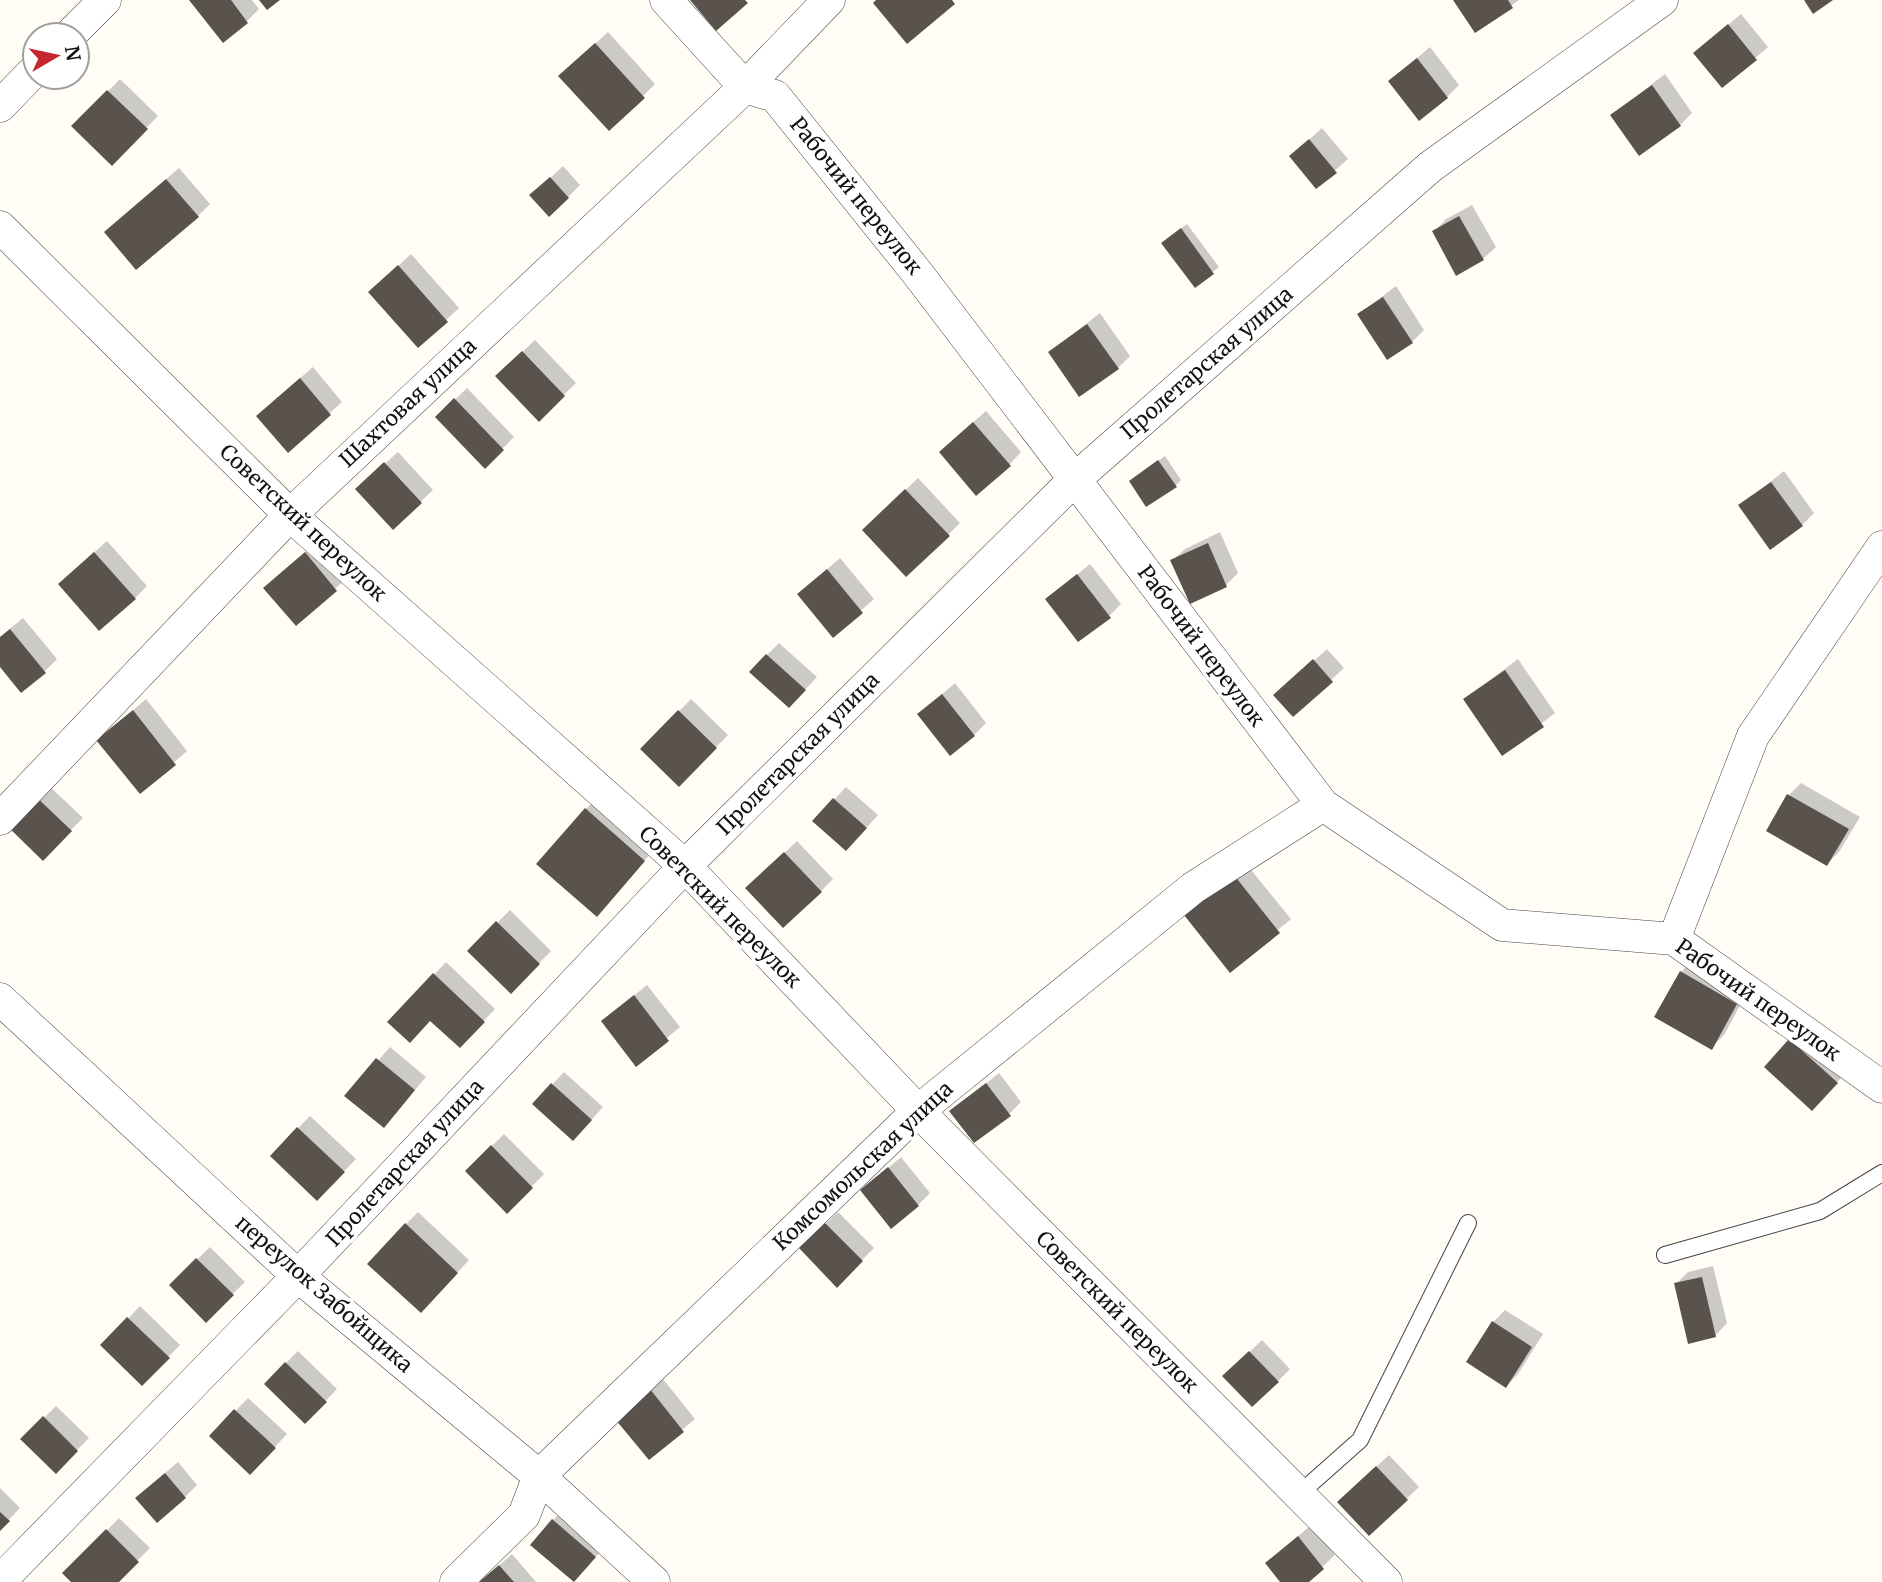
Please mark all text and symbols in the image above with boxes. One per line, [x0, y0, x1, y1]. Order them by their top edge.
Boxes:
north arrow [21, 21, 91, 91]
text: N [60, 44, 86, 63]
street label: Рабочий переулок [784, 111, 928, 280]
street label: Пролетарская улица [1115, 280, 1298, 445]
street label: Шахтовая улица [333, 332, 482, 473]
street label: Советский переулок [214, 438, 393, 607]
street label: Рабочий переулок [1132, 560, 1271, 732]
street label: Пролетарская улица [711, 667, 885, 841]
street label: Советский переулок [633, 820, 807, 994]
street label: Рабочий переулок [1671, 933, 1846, 1067]
street label: Пролетарская улица [320, 1073, 489, 1252]
street label: Комсомольская улица [767, 1075, 958, 1256]
street label: переулок Забойщика [230, 1209, 419, 1378]
street label: Советский переулок [1030, 1225, 1204, 1399]

